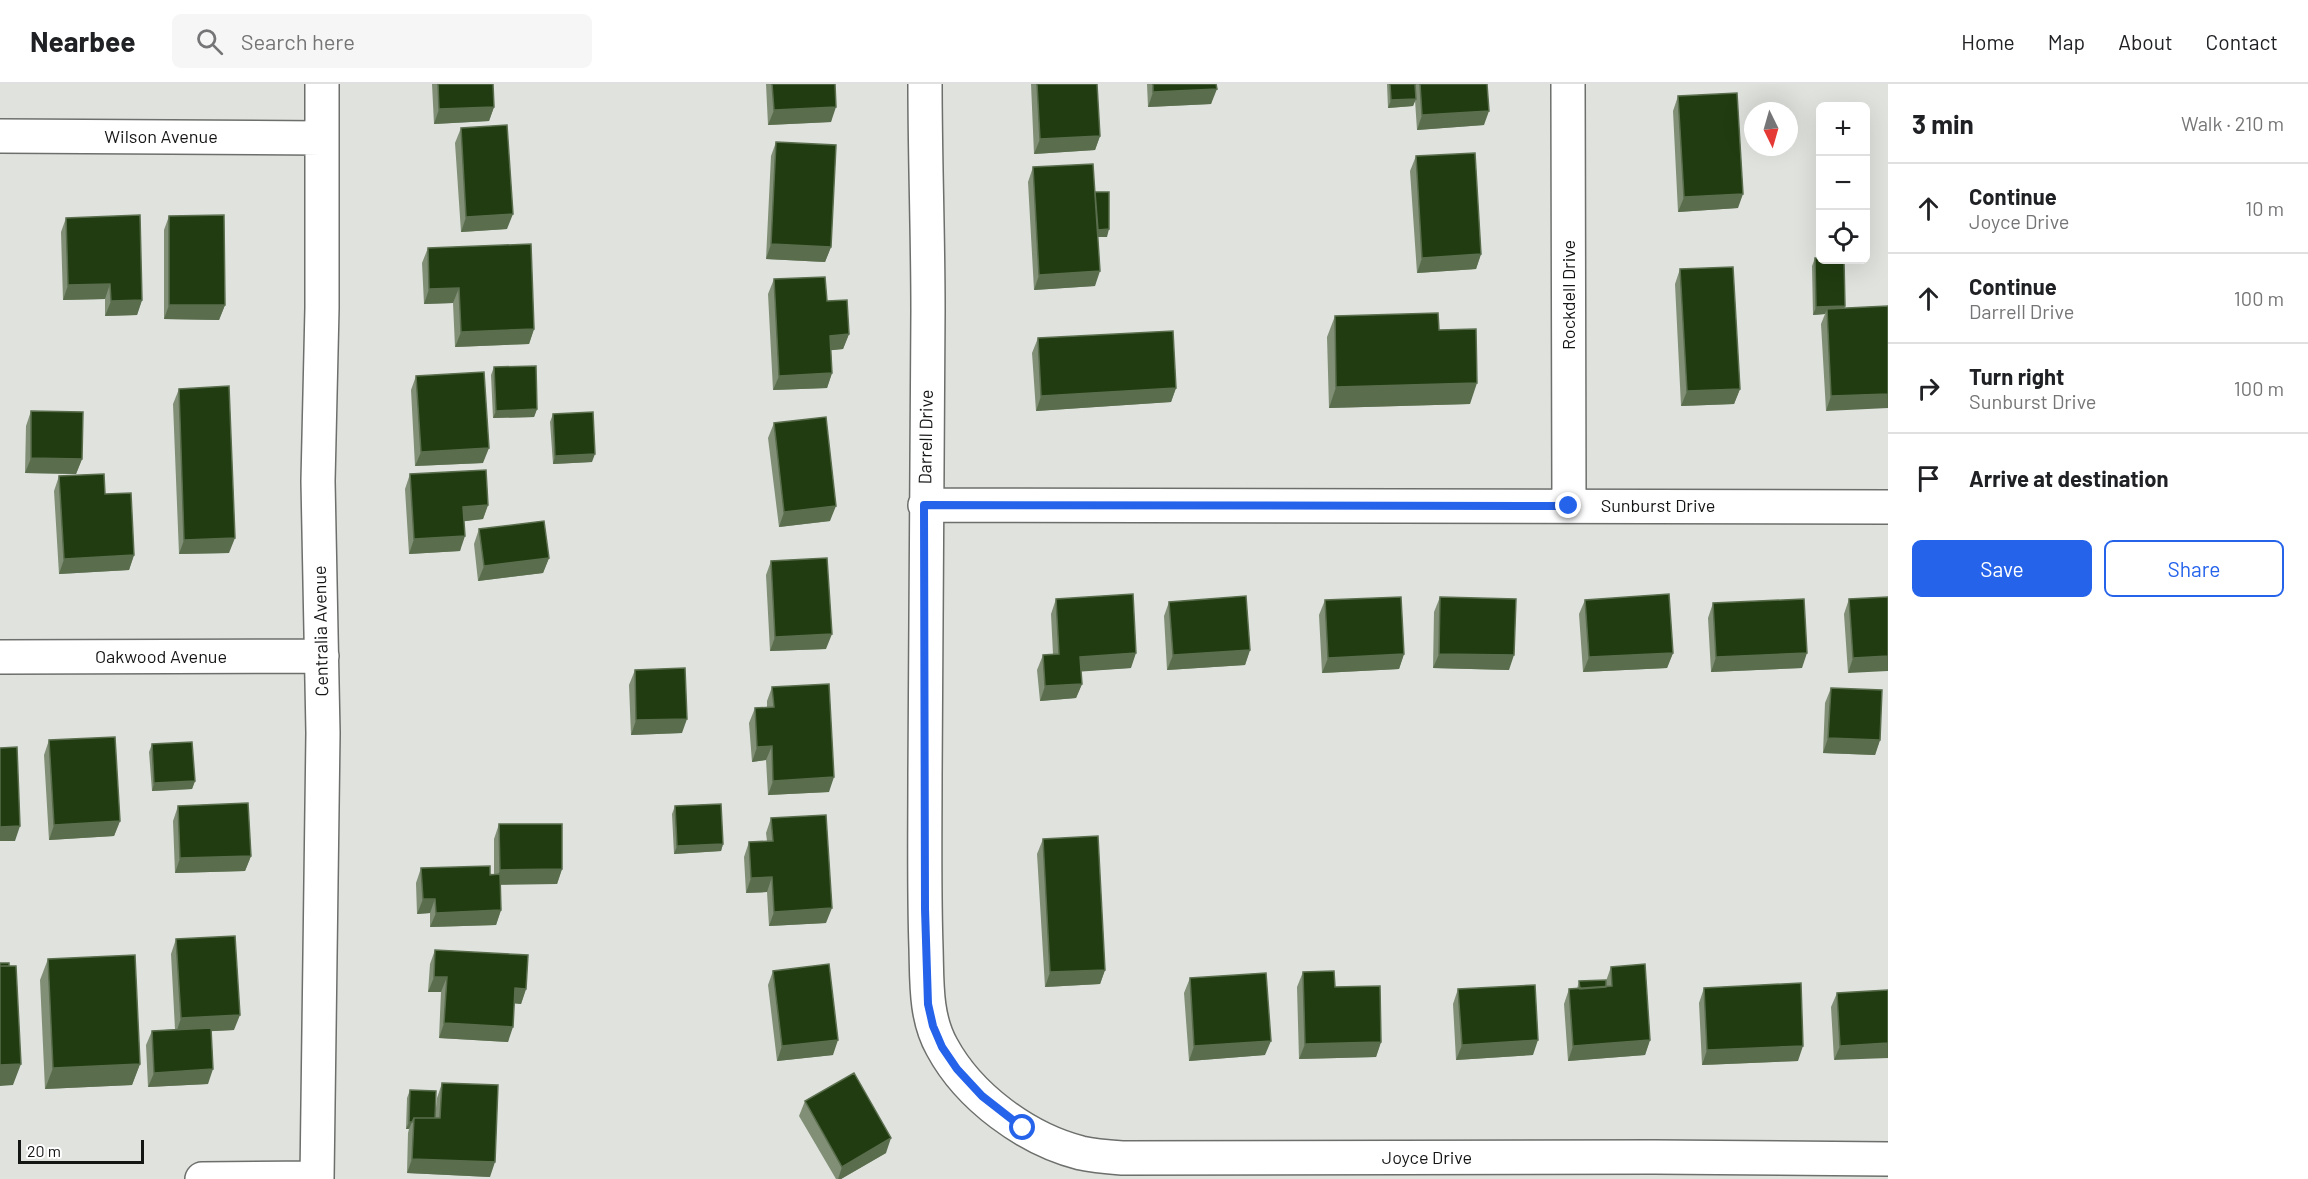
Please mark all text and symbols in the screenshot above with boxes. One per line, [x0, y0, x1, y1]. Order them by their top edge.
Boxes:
search box [172, 14, 592, 68]
text: Nearbee [30, 24, 136, 58]
icon: search [193, 25, 226, 58]
text: Search here [241, 28, 355, 54]
text: Home [1961, 29, 2015, 54]
text: Map [2048, 29, 2085, 54]
text: About [2118, 29, 2173, 54]
text: Contact [2206, 29, 2278, 54]
north arrow [1744, 102, 1798, 156]
map controls [1816, 102, 1870, 264]
button: + [1816, 102, 1870, 156]
text: 3 min [1912, 108, 1974, 139]
text: Walk · 210 m [2181, 111, 2284, 135]
street label: Wilson Avenue [104, 125, 218, 147]
button: − [1816, 156, 1870, 210]
text: Continue [1969, 183, 2057, 209]
icon: ahead [1912, 192, 1945, 225]
text: 10 m [2245, 196, 2284, 220]
text: Joyce Drive [1969, 209, 2069, 233]
button: locate [1816, 210, 1870, 264]
street label: Rockdell Drive [1557, 240, 1579, 350]
text: Continue [1969, 273, 2057, 299]
icon: ahead [1912, 282, 1945, 315]
text: 100 m [2234, 286, 2284, 310]
text: Darrell Drive [1969, 299, 2074, 323]
text: Turn right [1969, 363, 2064, 389]
icon: right [1912, 372, 1945, 405]
text: 100 m [2234, 376, 2284, 400]
street label: Darrell Drive [913, 389, 937, 485]
text: Sunburst Drive [1969, 389, 2096, 413]
icon: arrive [1912, 462, 1945, 495]
text: Arrive at destination [1969, 465, 2168, 491]
route end [1555, 492, 1581, 518]
street label: Sunburst Drive [1601, 494, 1715, 516]
button: Save [1912, 540, 2092, 597]
button: Share [2104, 540, 2284, 597]
street label: Centralia Avenue [308, 565, 332, 697]
street label: Oakwood Avenue [95, 645, 227, 667]
route start [1009, 1114, 1035, 1140]
scale bar [18, 1137, 144, 1164]
text: 20 m [27, 1141, 61, 1160]
street label: Joyce Drive [1382, 1146, 1472, 1168]

